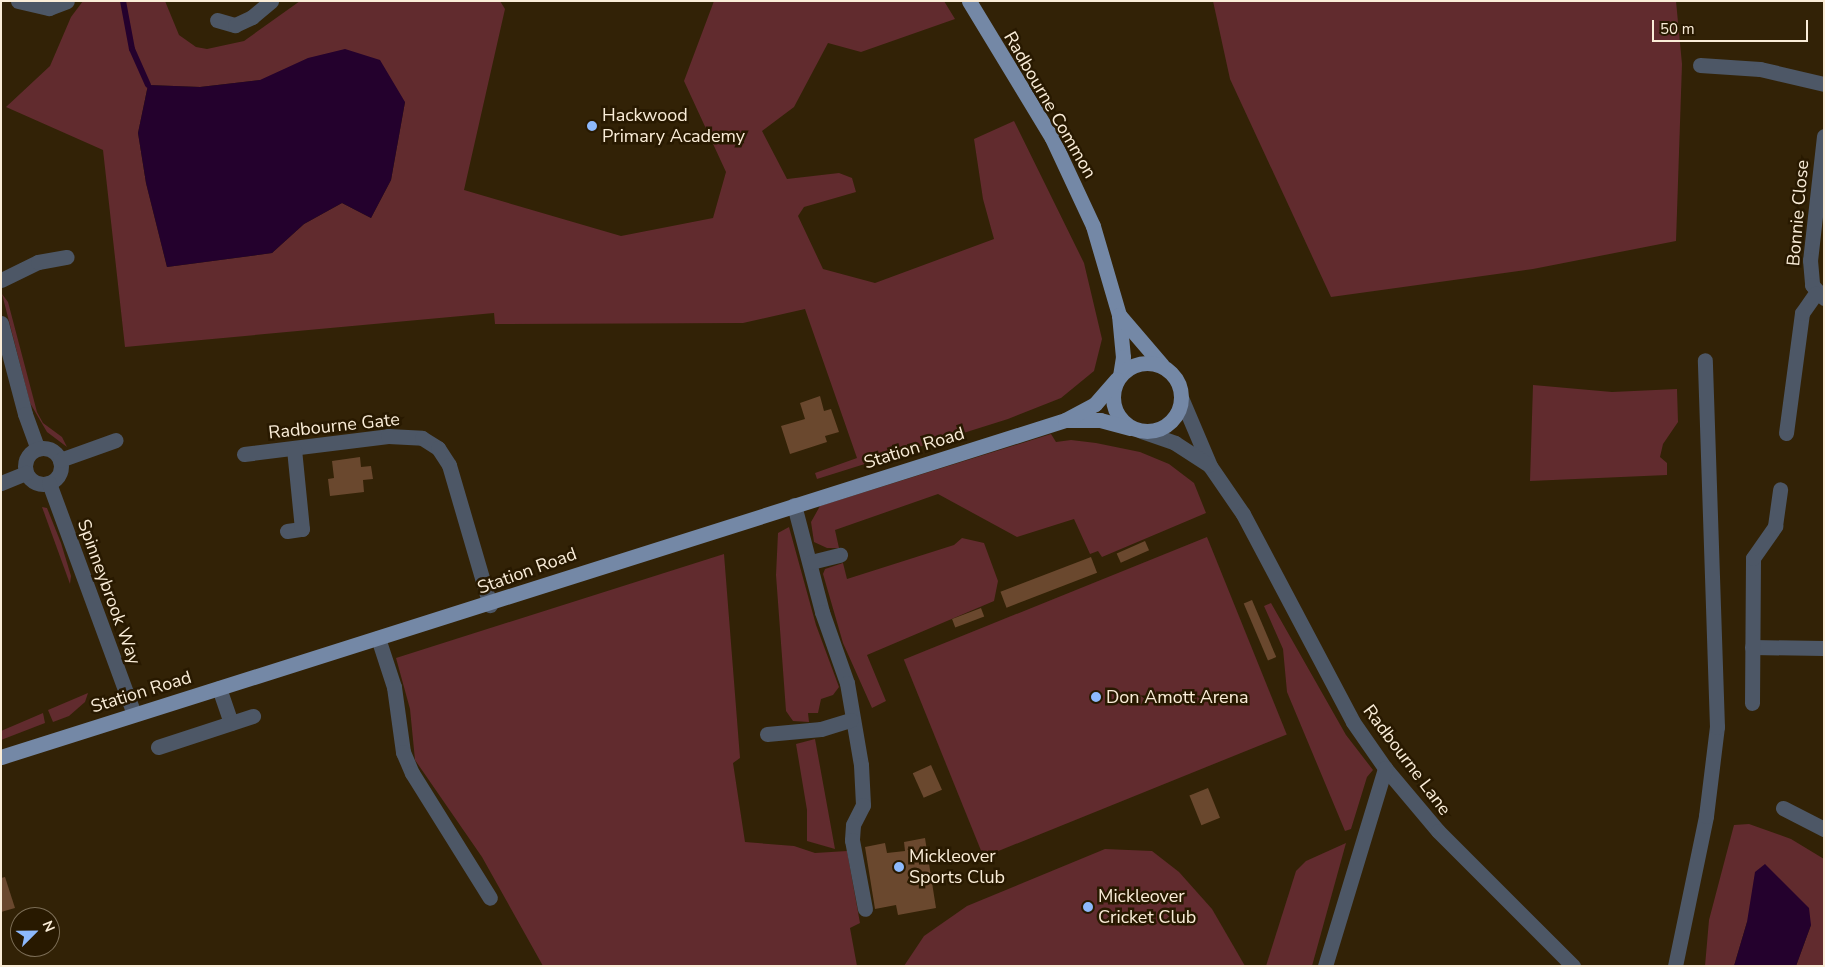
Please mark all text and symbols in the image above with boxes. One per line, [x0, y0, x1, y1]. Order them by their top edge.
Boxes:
scale bar [1655, 10, 1811, 42]
text: 50 m [1660, 19, 1695, 39]
street label: Radbourne Common [999, 28, 1101, 182]
place label: Hackwood Primary Academy [602, 105, 745, 148]
marker: Hackwood Primary Academy [586, 120, 598, 132]
street label: Bonnie Close [1783, 159, 1813, 267]
street label: Radbourne Gate [267, 408, 401, 444]
street label: Station Road [861, 422, 967, 474]
street label: Spinneybrook Way [73, 516, 145, 668]
street label: Station Road [474, 543, 580, 599]
street label: Station Road [88, 666, 194, 718]
place label: Don Amott Arena [1106, 686, 1248, 708]
marker: Don Amott Arena [1090, 691, 1102, 703]
street label: Radbourne Lane [1358, 701, 1456, 819]
place label: Mickleover Sports Club [909, 846, 1005, 889]
marker: Mickleover Sports Club [893, 861, 905, 873]
place label: Mickleover Cricket Club [1098, 886, 1196, 929]
marker: Mickleover Cricket Club [1082, 901, 1094, 913]
north arrow [10, 907, 60, 957]
text: N [38, 918, 59, 935]

